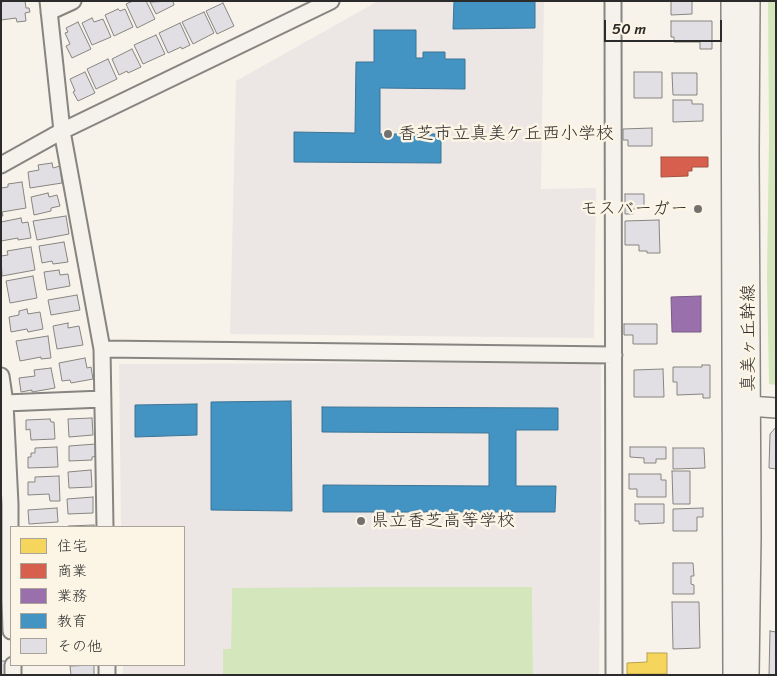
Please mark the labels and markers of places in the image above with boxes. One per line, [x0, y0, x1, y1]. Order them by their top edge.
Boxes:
place label: 香芝市立真美ケ丘西小学校 [398, 123, 614, 145]
marker: 香芝市立真美ケ丘西小学校 [382, 128, 394, 140]
place label: モスバーガー [580, 198, 688, 220]
marker: モスバーガー [692, 203, 704, 215]
place label: 県立香芝高等学校 [371, 510, 515, 532]
marker: 県立香芝高等学校 [355, 515, 367, 527]

